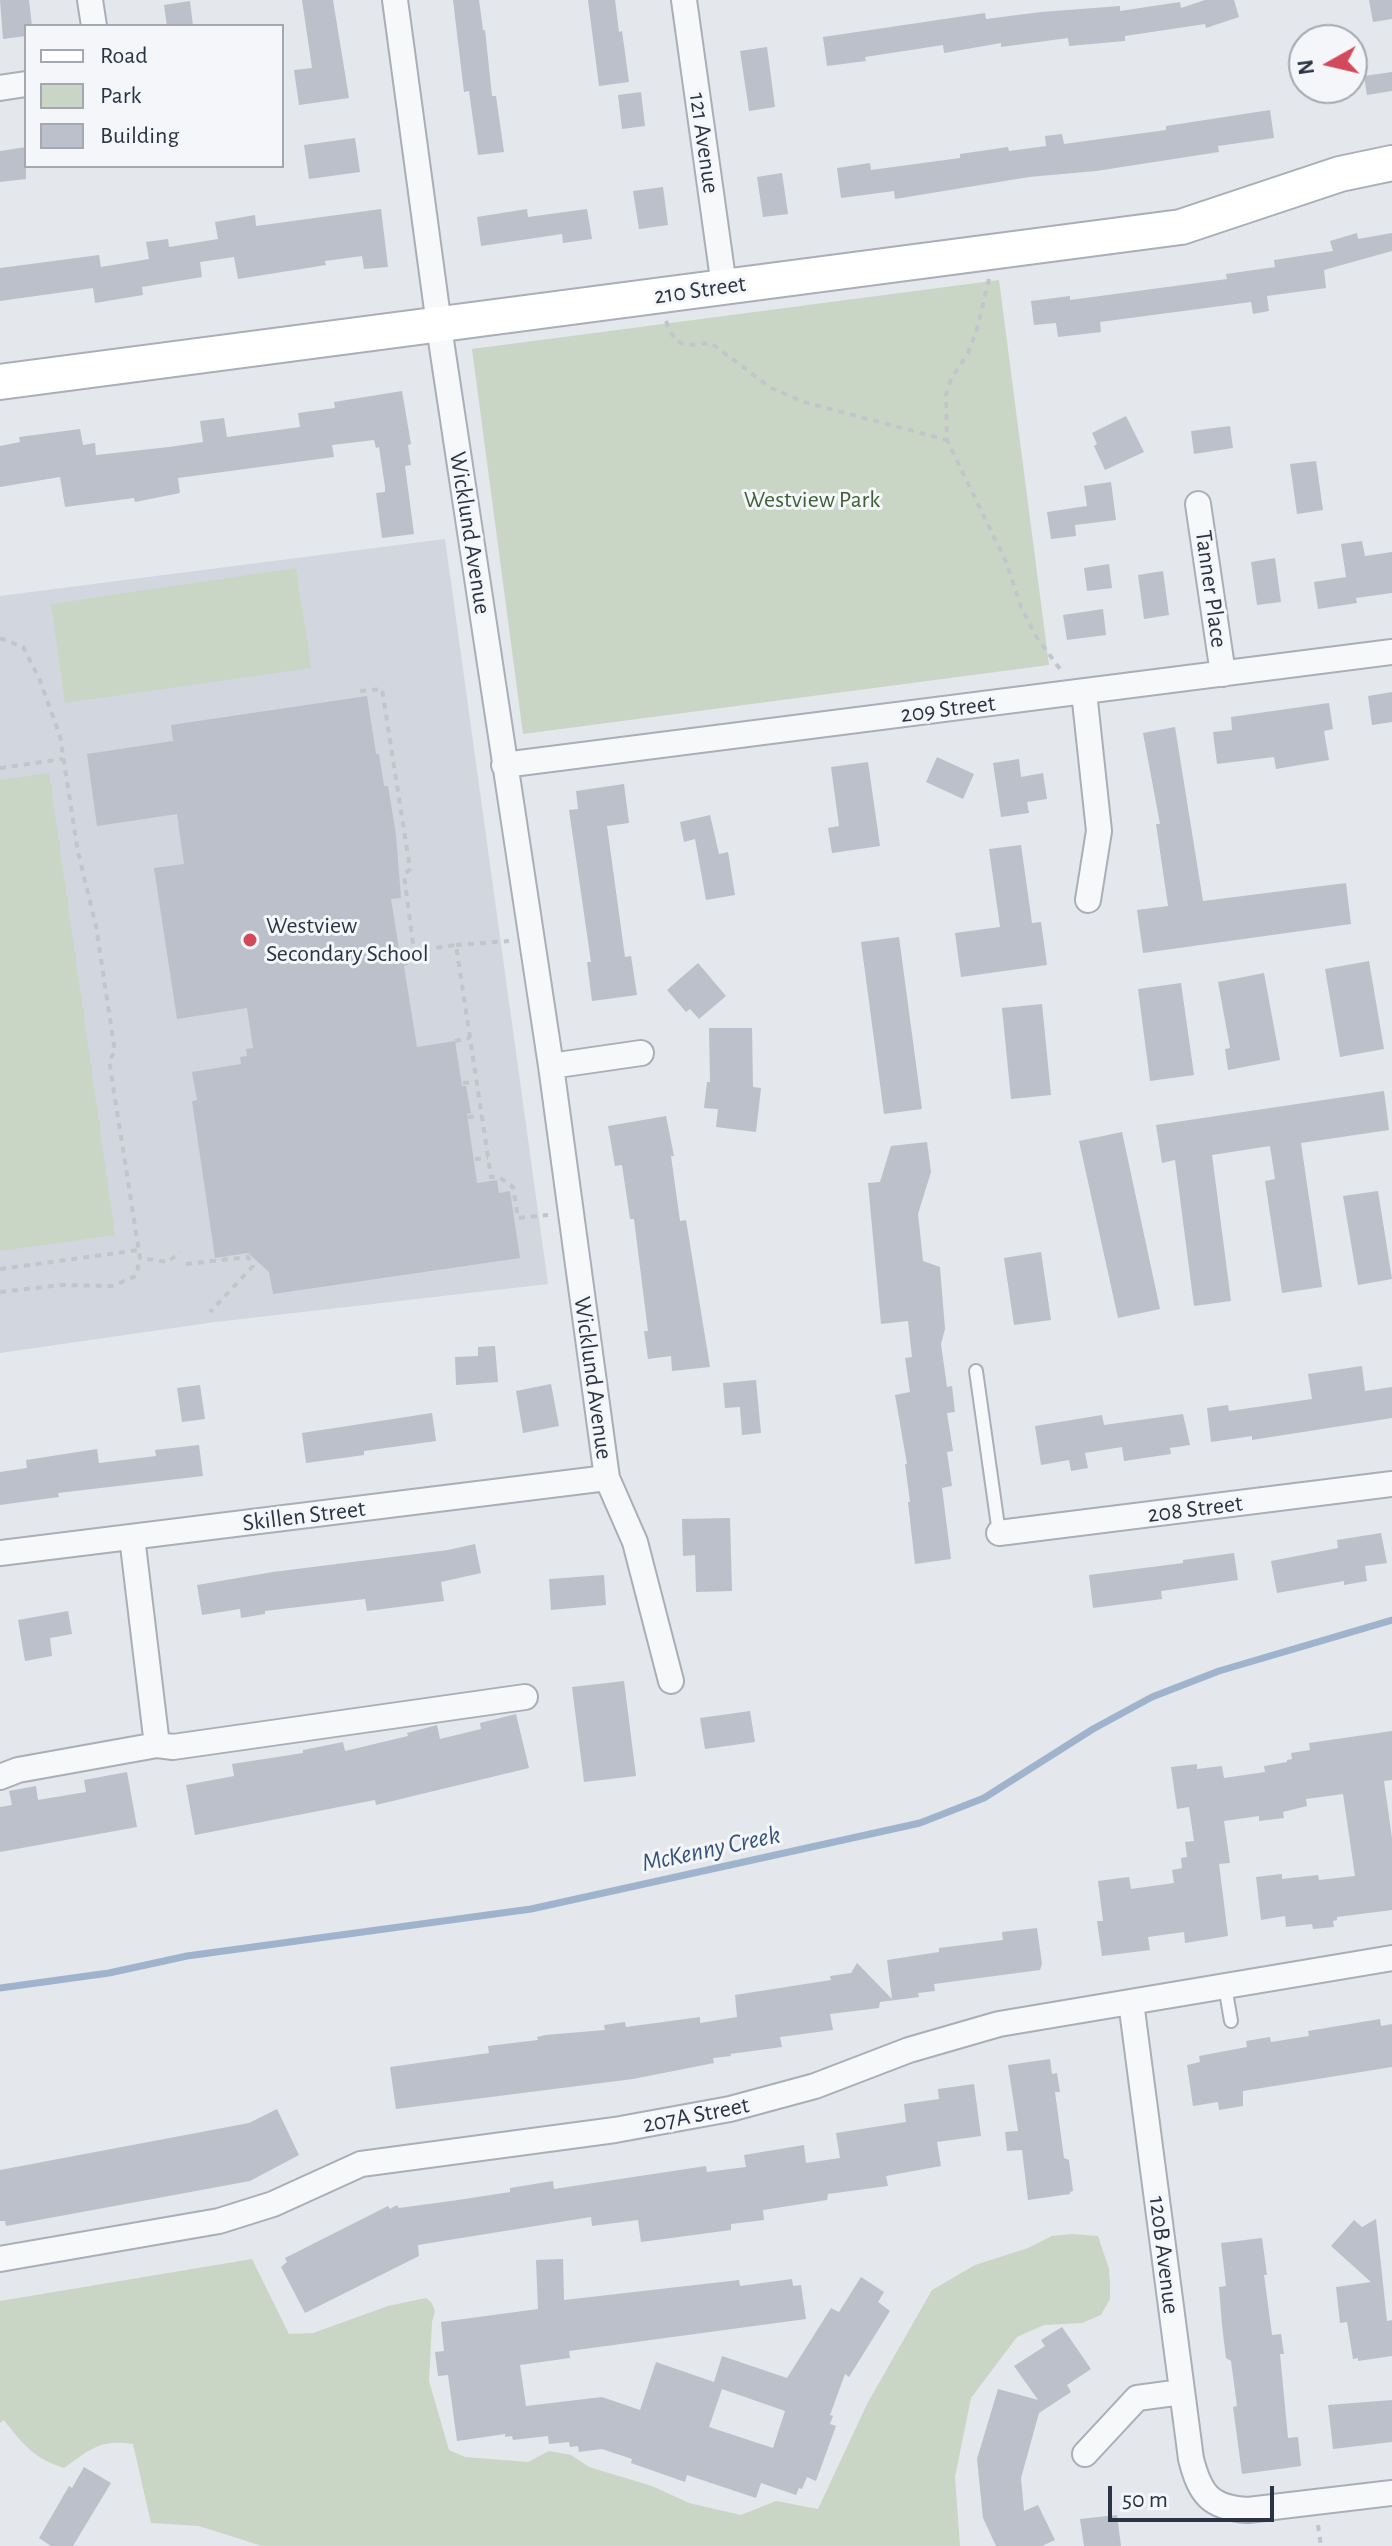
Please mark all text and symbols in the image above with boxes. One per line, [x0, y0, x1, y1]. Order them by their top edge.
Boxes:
legend [24, 24, 284, 168]
north arrow [1288, 24, 1368, 104]
text: Road [100, 44, 148, 68]
text: N [1294, 58, 1318, 76]
text: Park [100, 84, 141, 108]
street label: 121 Avenue [683, 91, 725, 195]
text: Building [100, 124, 179, 148]
street label: 210 Street [652, 269, 748, 311]
street label: Wicklund Avenue [443, 450, 497, 616]
park label: Westview Park [744, 486, 880, 514]
street label: Tanner Place [1189, 529, 1233, 649]
street label: 209 Street [899, 689, 997, 729]
place label: Westview Secondary School [266, 912, 429, 968]
marker: Westview Secondary School [241, 931, 259, 949]
street label: Wicklund Avenue [567, 1295, 619, 1461]
street label: 208 Street [1146, 1489, 1244, 1529]
street label: Skillen Street [241, 1494, 367, 1538]
water label: McKenny Creek [639, 1819, 783, 1879]
street label: 207A Street [640, 2091, 752, 2139]
street label: 120B Avenue [1142, 2194, 1186, 2316]
scale bar [1112, 2470, 1278, 2520]
text: 50 m [1122, 2488, 1168, 2512]

